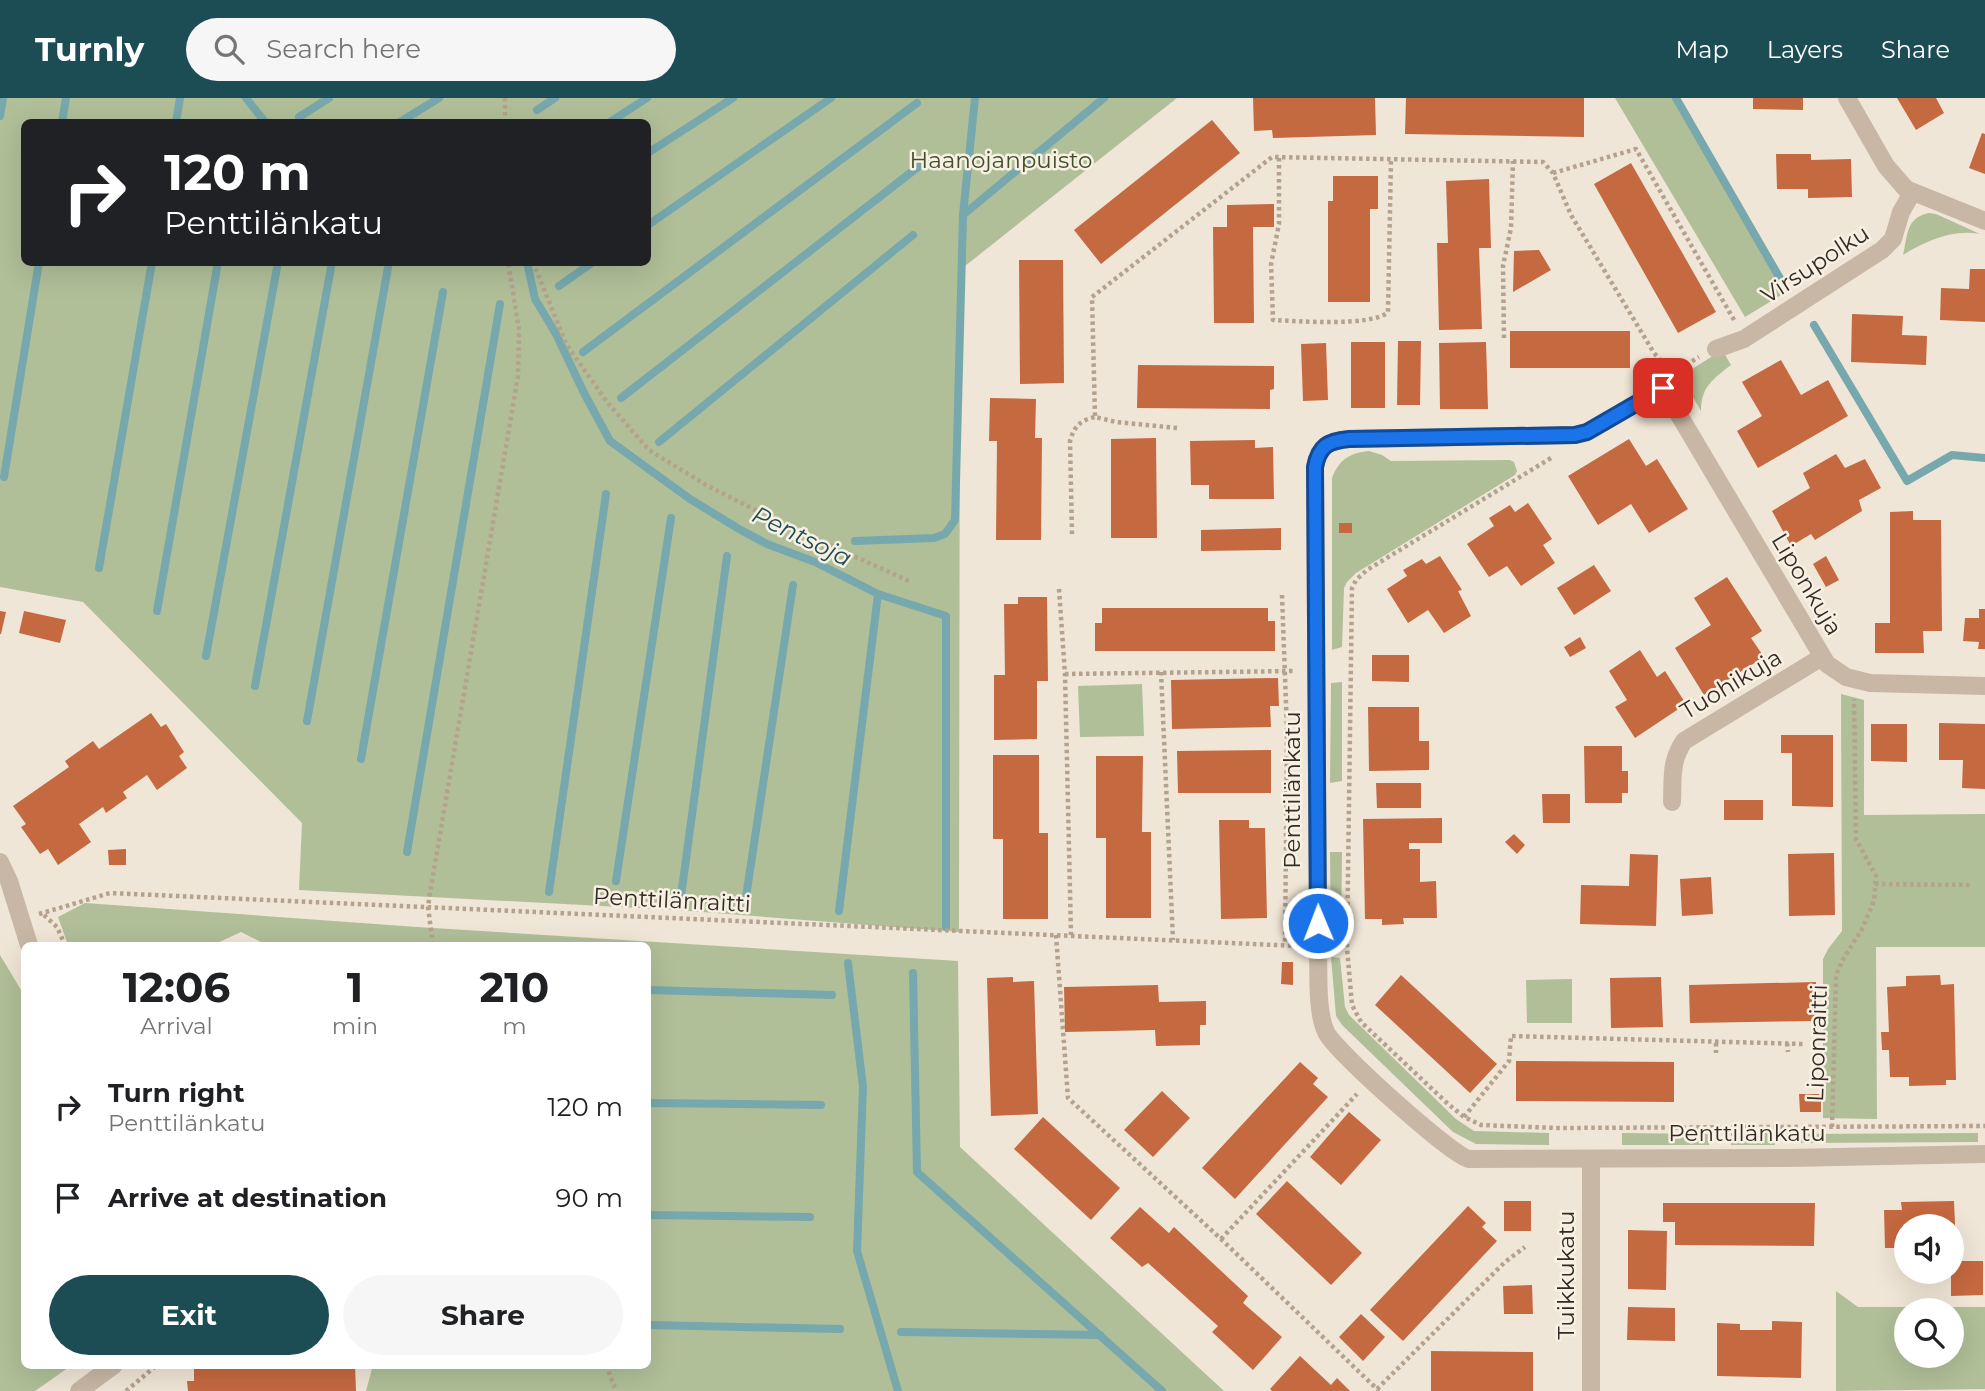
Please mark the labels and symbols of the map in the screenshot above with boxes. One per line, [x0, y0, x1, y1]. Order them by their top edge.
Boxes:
park label: Haanojanpuisto [910, 146, 1092, 174]
street label: Virsupolku [1756, 219, 1874, 309]
pin [1633, 358, 1693, 418]
water label: Pentsoja [748, 500, 856, 572]
street label: Liponkuja [1766, 528, 1848, 640]
street label: Tuohikuja [1675, 643, 1787, 725]
street label: Penttilänkatu [1278, 711, 1306, 869]
street label: Penttilänraitti [592, 882, 752, 918]
position arrow [1281, 886, 1355, 960]
street label: Liponraitti [1801, 984, 1833, 1102]
street label: Penttilänkatu [1668, 1119, 1826, 1147]
street label: Tuikkukatu [1552, 1210, 1580, 1340]

